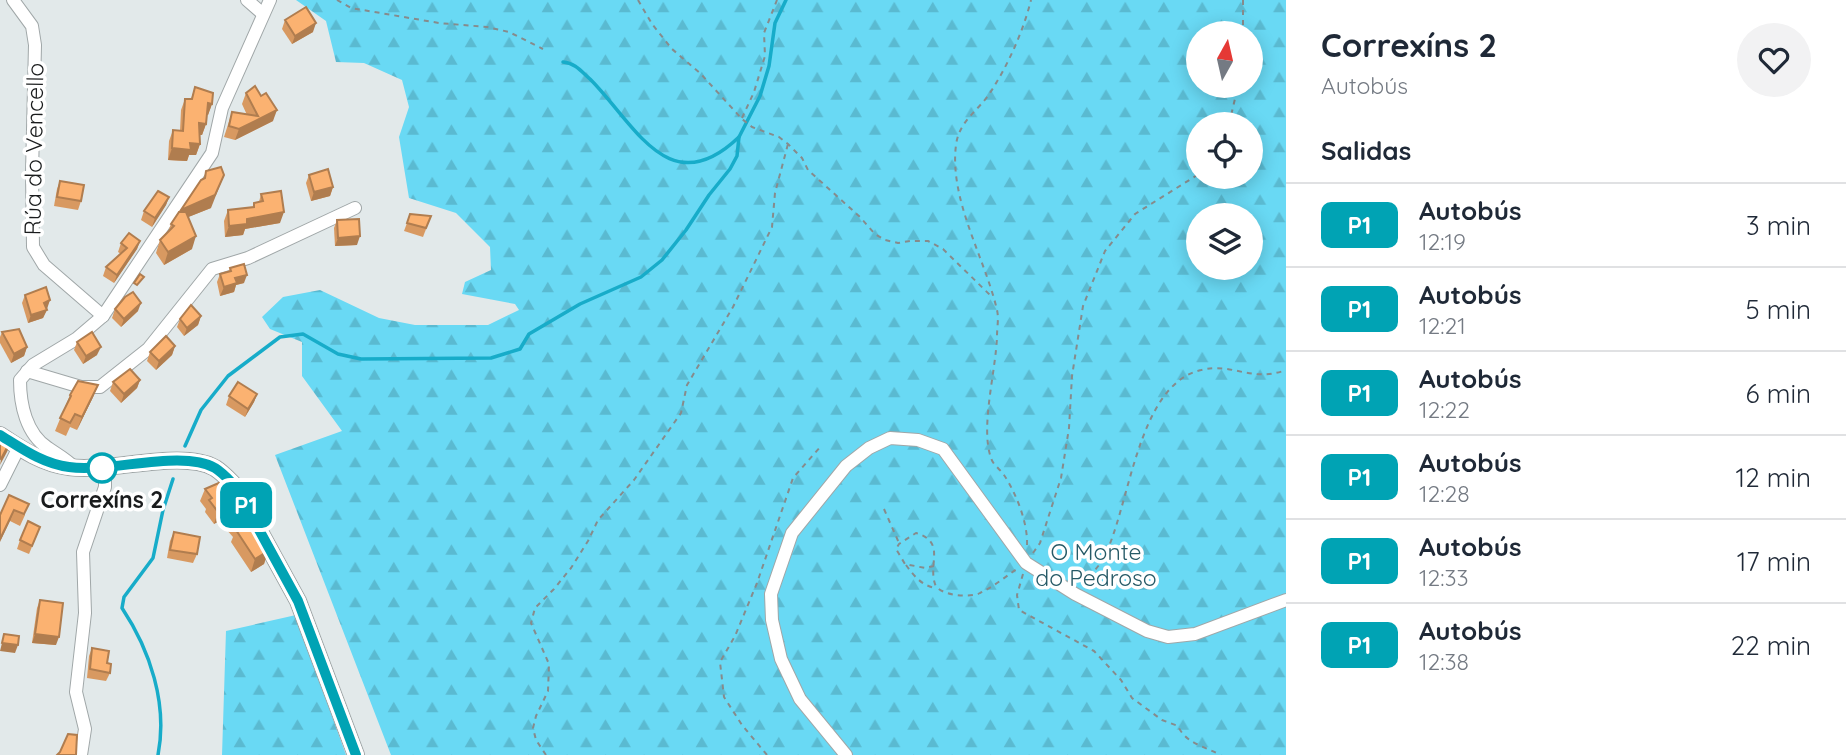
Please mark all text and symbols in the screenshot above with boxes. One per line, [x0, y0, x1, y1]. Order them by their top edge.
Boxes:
north arrow [1186, 21, 1264, 98]
map controls [1186, 21, 1263, 280]
button: heart [1737, 23, 1811, 97]
text: Correxíns 2 [1321, 24, 1497, 65]
street label: Rúa do Vencello [17, 62, 50, 236]
text: Autobús [1321, 71, 1408, 100]
button: locate [1186, 112, 1263, 189]
text: Salidas [1321, 134, 1411, 167]
text: Autobús [1419, 194, 1521, 227]
button: layers [1186, 203, 1263, 280]
text: 3 min [1746, 209, 1811, 242]
text: P1 [1348, 210, 1371, 240]
text: 12:19 [1419, 227, 1466, 256]
text: Autobús [1419, 278, 1521, 311]
text: 5 min [1745, 293, 1811, 326]
text: P1 [1348, 294, 1371, 324]
text: 12:21 [1419, 311, 1466, 340]
text: Autobús [1419, 362, 1521, 395]
text: 6 min [1746, 377, 1811, 410]
text: P1 [1348, 378, 1371, 408]
text: 12:22 [1419, 395, 1470, 424]
text: Autobús [1419, 446, 1521, 479]
marker: Correxíns 2 [87, 453, 117, 483]
text: 12 min [1736, 461, 1811, 494]
text: P1 [1348, 462, 1371, 492]
text: 12:28 [1419, 479, 1470, 508]
line badge: P1 [215, 482, 278, 528]
place label: Correxíns 2 [41, 485, 163, 514]
text: P1 [234, 490, 258, 520]
text: Autobús [1419, 530, 1521, 563]
park label: O Monte do Pedroso [1035, 537, 1157, 592]
text: 17 min [1737, 545, 1811, 578]
text: P1 [1348, 546, 1371, 576]
text: 12:33 [1419, 563, 1469, 592]
text: Autobús [1419, 614, 1521, 647]
text: 22 min [1731, 629, 1811, 662]
text: P1 [1348, 630, 1371, 660]
text: 12:38 [1419, 647, 1469, 676]

